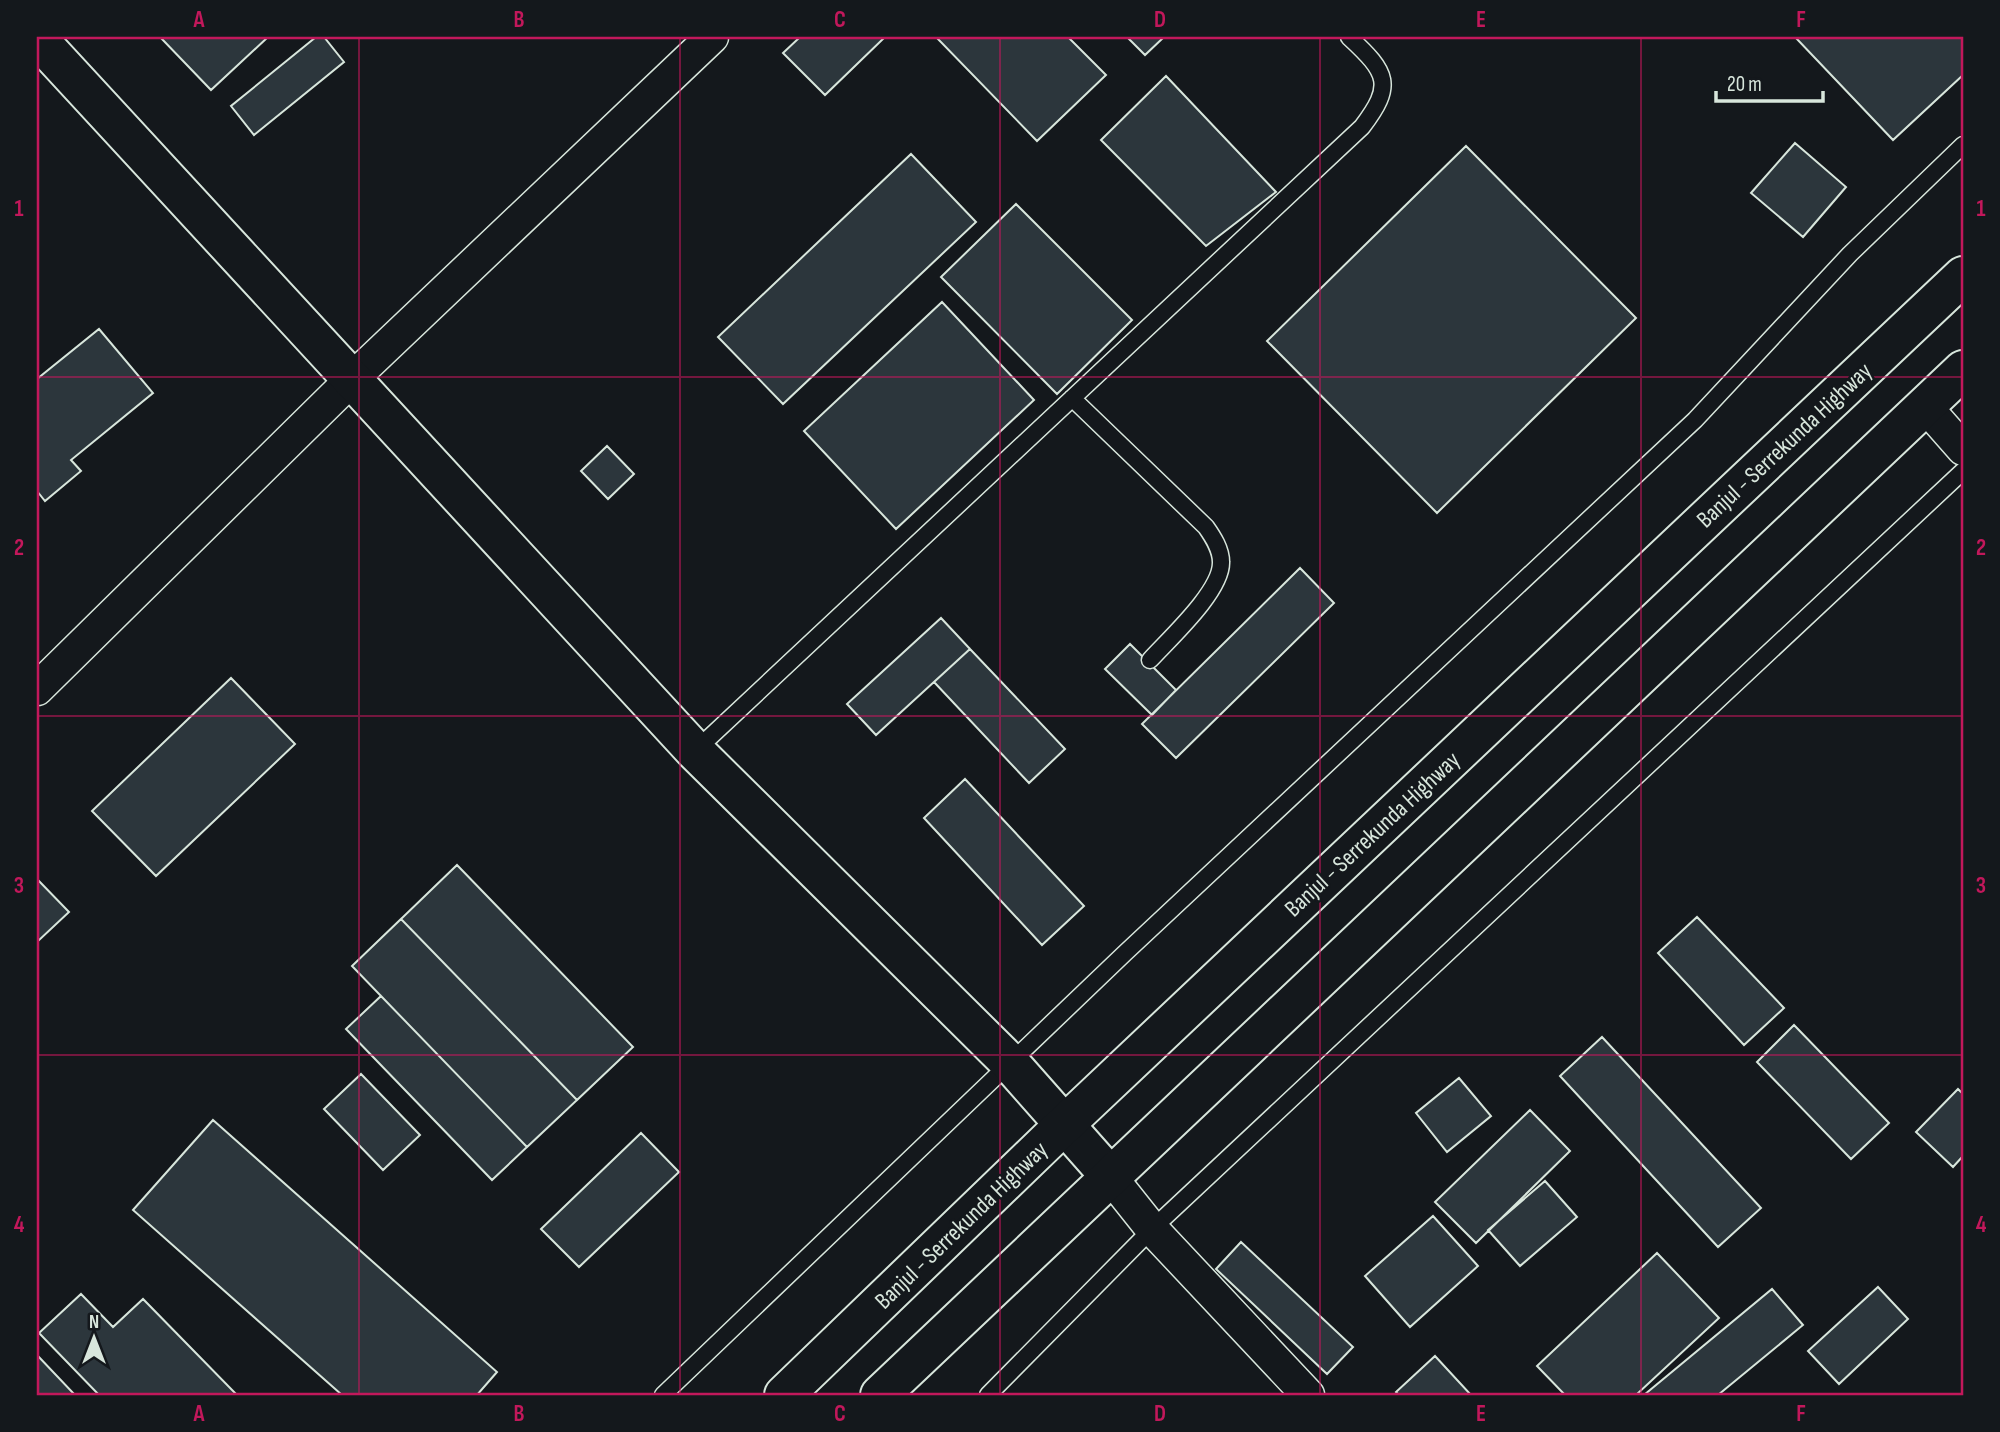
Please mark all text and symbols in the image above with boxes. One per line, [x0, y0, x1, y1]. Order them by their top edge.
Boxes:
text: A [193, 6, 206, 34]
text: B [514, 6, 525, 34]
text: C [834, 6, 846, 34]
text: D [1154, 6, 1166, 34]
text: E [1476, 6, 1486, 34]
text: F [1796, 6, 1806, 34]
scale bar [1716, 60, 1823, 104]
text: 20 m [1727, 72, 1762, 97]
text: 1 [14, 195, 24, 223]
text: 1 [1976, 195, 1986, 223]
street label: Banjul - Serrekunda Highway [1691, 357, 1878, 534]
text: 2 [14, 534, 24, 562]
text: 2 [1976, 534, 1986, 562]
street label: Banjul - Serrekunda Highway [1279, 746, 1466, 923]
text: 3 [14, 872, 24, 900]
text: 3 [1976, 872, 1986, 900]
street label: Banjul - Serrekunda Highway [869, 1135, 1054, 1315]
text: 4 [14, 1211, 25, 1239]
text: 4 [1976, 1211, 1987, 1239]
north arrow [60, 1302, 130, 1372]
text: N [89, 1311, 99, 1334]
text: A [193, 1400, 206, 1428]
text: B [514, 1400, 525, 1428]
text: C [834, 1400, 846, 1428]
text: D [1154, 1400, 1166, 1428]
text: E [1476, 1400, 1486, 1428]
text: F [1796, 1400, 1806, 1428]

